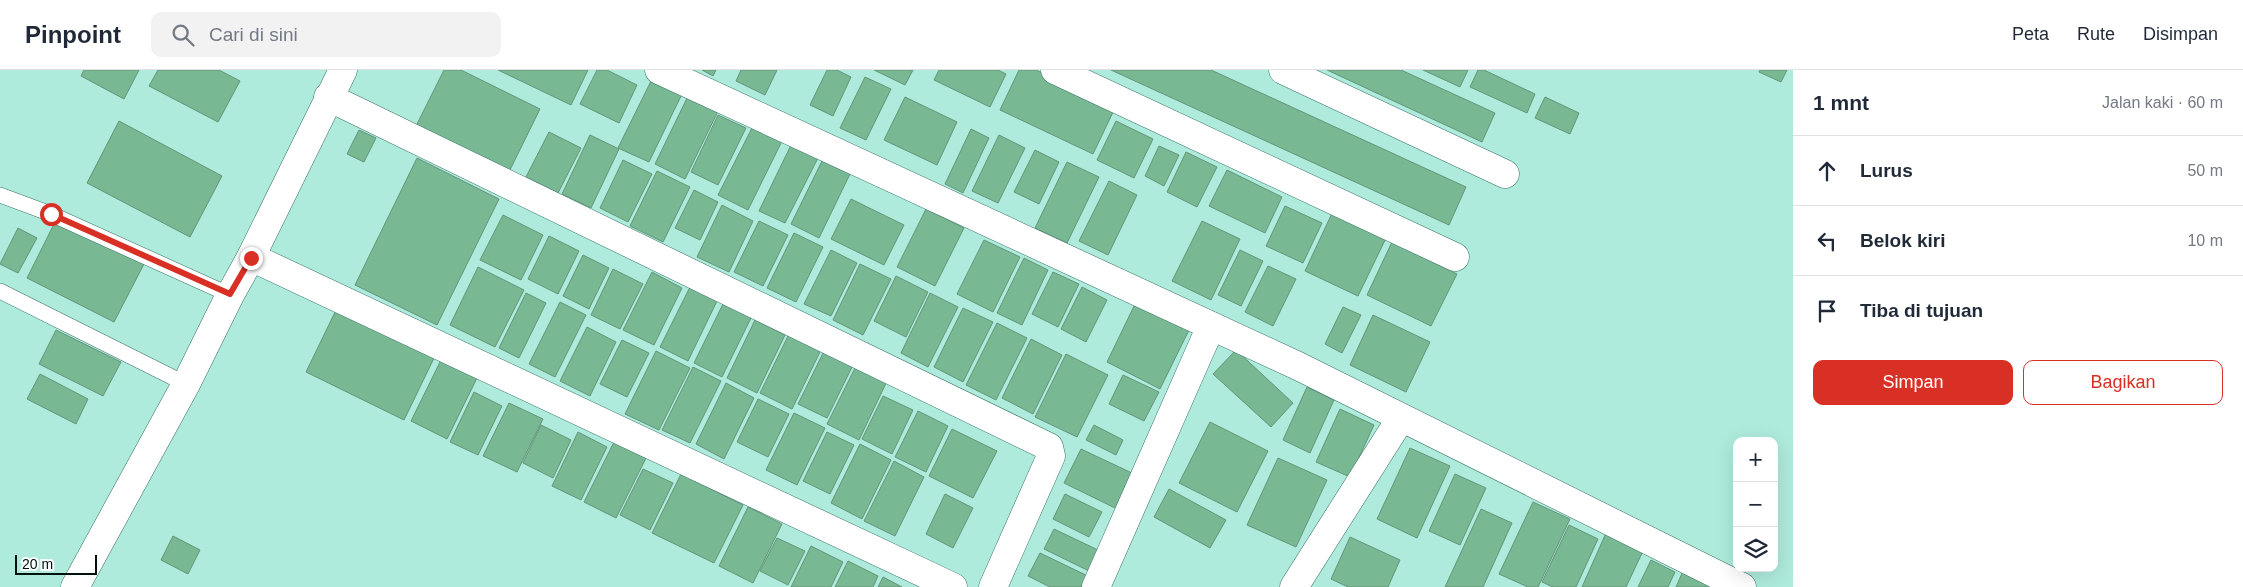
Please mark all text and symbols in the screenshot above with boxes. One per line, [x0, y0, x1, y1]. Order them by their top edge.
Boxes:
search box [151, 12, 501, 57]
text: Pinpoint [25, 21, 121, 48]
icon: search [169, 21, 197, 49]
text: Cari di sini [209, 24, 298, 45]
text: Peta [2012, 24, 2049, 44]
text: Rute [2077, 24, 2115, 44]
text: Disimpan [2143, 24, 2218, 44]
text: 1 mnt [1813, 91, 1869, 114]
text: Jalan kaki · 60 m [2102, 94, 2223, 111]
icon: ahead [1813, 157, 1841, 185]
text: Lurus [1860, 160, 1913, 181]
text: 50 m [2187, 162, 2223, 179]
route start [40, 203, 63, 226]
icon: left [1813, 227, 1841, 255]
text: Belok kiri [1860, 230, 1946, 251]
text: 10 m [2187, 232, 2223, 249]
route end [240, 247, 263, 270]
icon: arrive [1813, 297, 1841, 325]
text: Tiba di tujuan [1860, 300, 1983, 321]
button: Simpan [1813, 360, 2013, 405]
button: Bagikan [2023, 360, 2223, 405]
map controls [1733, 437, 1778, 572]
button: + [1733, 437, 1778, 482]
button: − [1733, 482, 1778, 527]
button: layers [1733, 527, 1778, 572]
scale bar [15, 552, 98, 575]
text: 20 m [22, 556, 53, 572]

